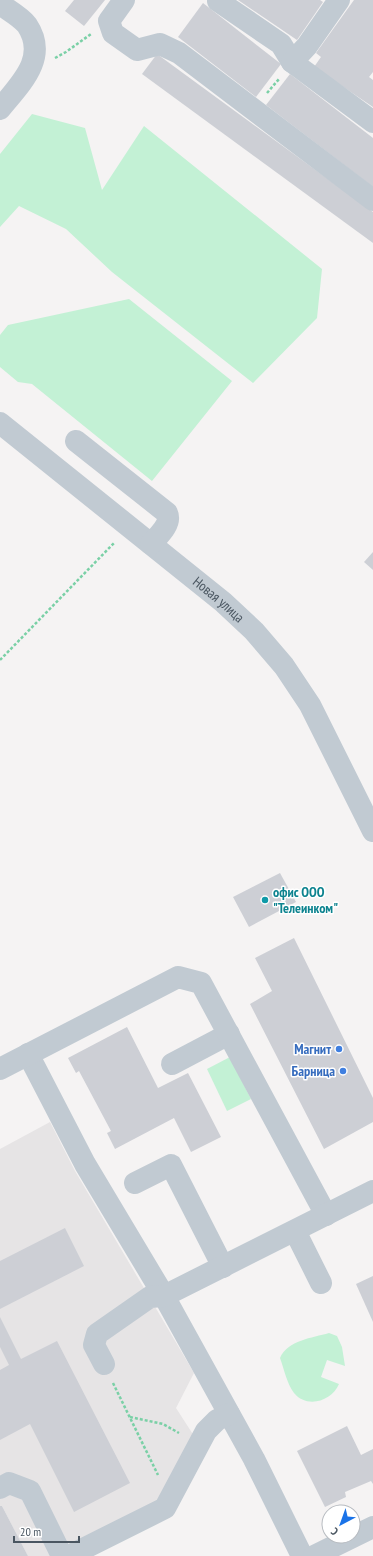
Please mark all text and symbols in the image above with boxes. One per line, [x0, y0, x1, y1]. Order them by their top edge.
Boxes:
street label: Новая улица [189, 572, 248, 626]
place label: офис ООО "Телеинком" [273, 883, 338, 917]
marker: офис ООО "Телеинком" [260, 895, 270, 905]
place label: Магнит [294, 1040, 331, 1058]
marker: Магнит [334, 1044, 344, 1054]
place label: Барница [292, 1062, 335, 1080]
marker: Барница [338, 1066, 348, 1076]
north arrow [321, 1504, 361, 1544]
scale bar [14, 1518, 79, 1544]
text: 20 m [20, 1524, 41, 1539]
text: С [328, 1525, 341, 1538]

